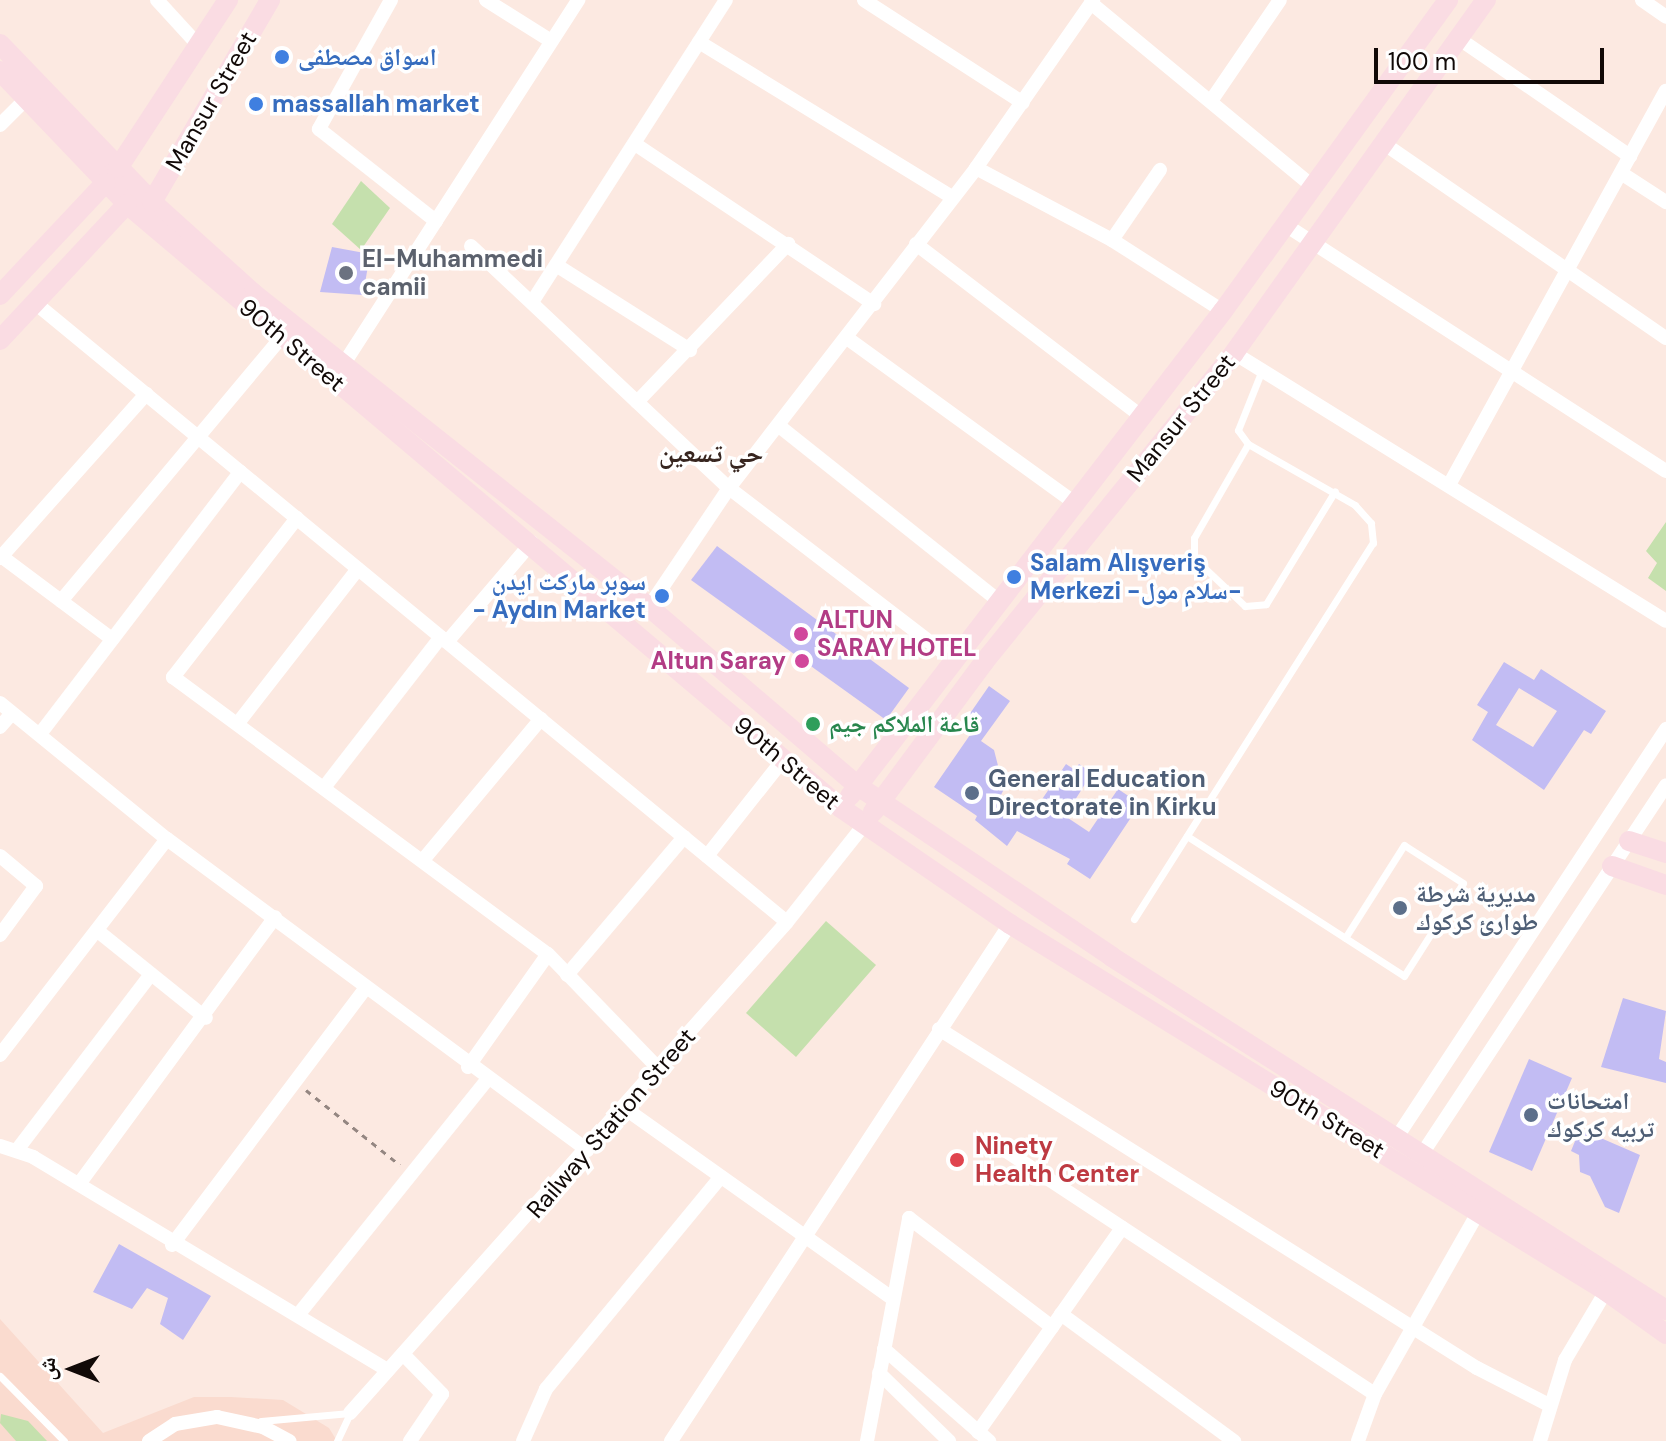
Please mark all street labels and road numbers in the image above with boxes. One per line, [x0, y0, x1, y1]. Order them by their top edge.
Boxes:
street label: Mansur Street [160, 26, 262, 176]
street label: 90th Street [233, 292, 351, 398]
street label: Mansur Street [1121, 348, 1241, 488]
street label: 90th Street [728, 710, 846, 816]
street label: Railway Station Street [521, 1022, 701, 1224]
street label: 90th Street [1264, 1073, 1390, 1165]

